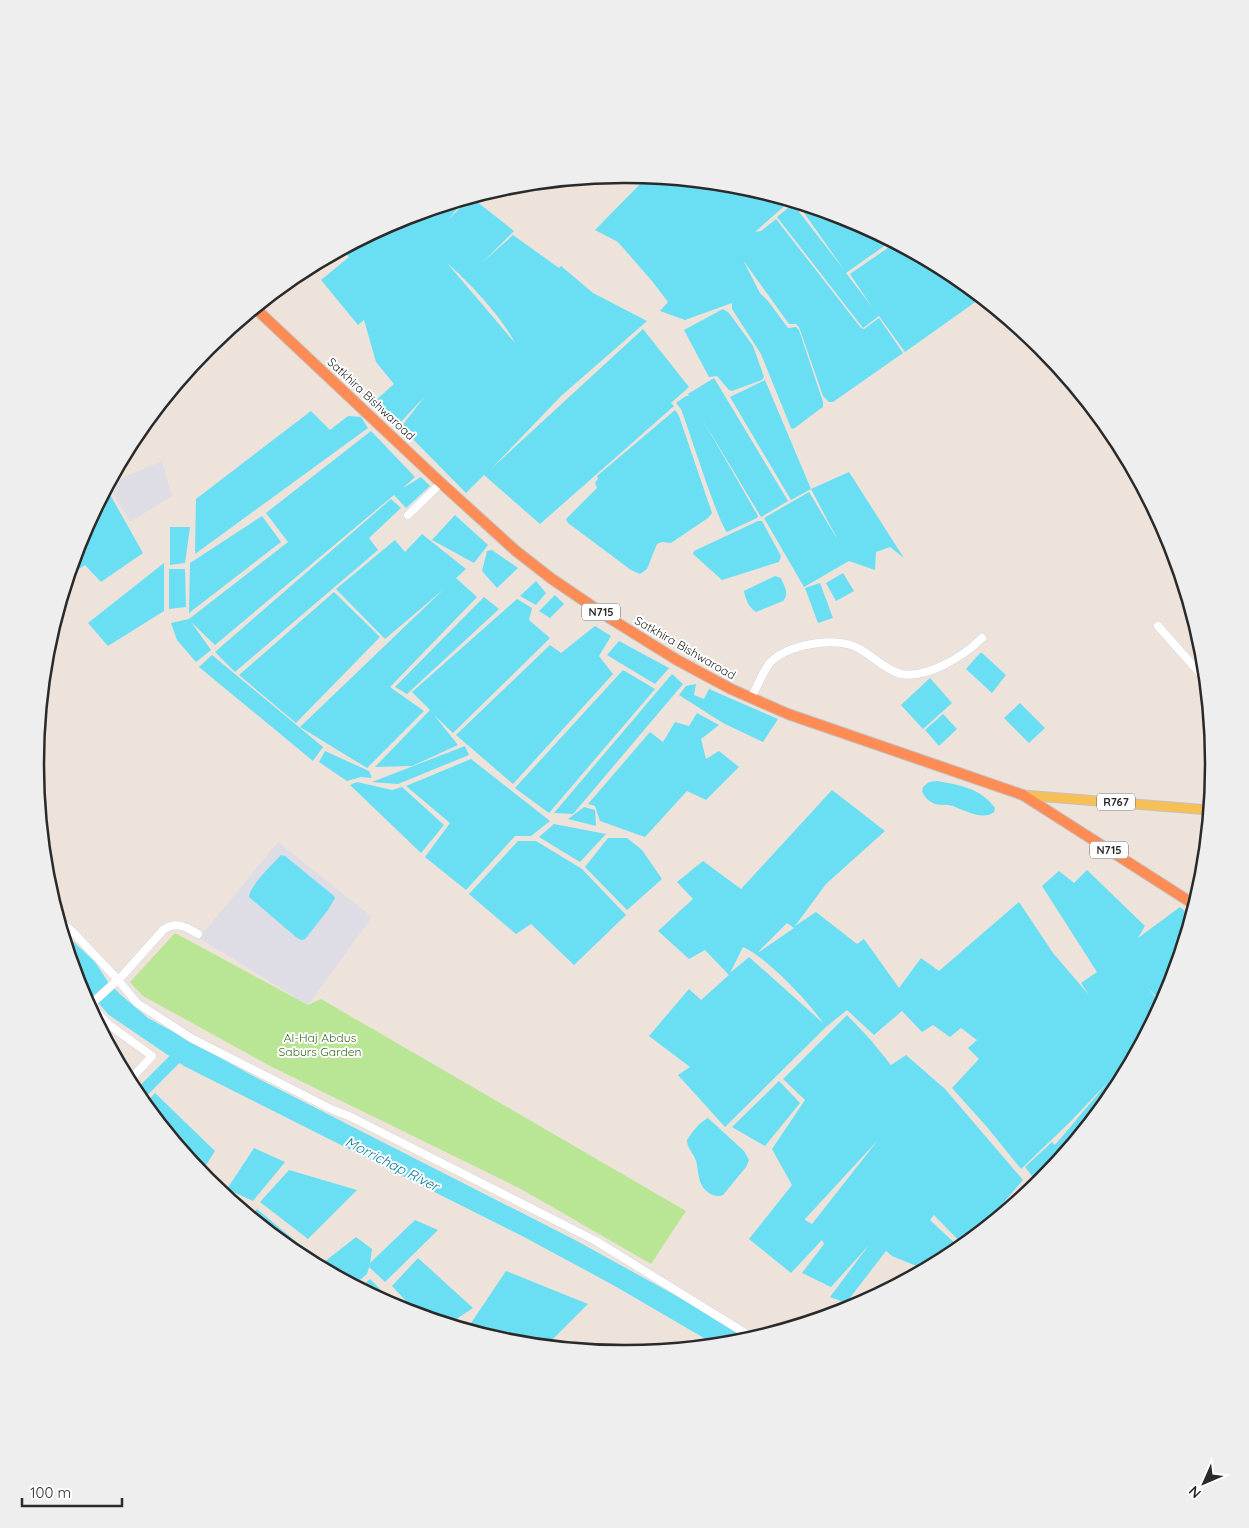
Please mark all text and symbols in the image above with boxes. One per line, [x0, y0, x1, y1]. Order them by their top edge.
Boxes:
street label: Satkhira Bishwaroad [324, 354, 418, 443]
road number: N715 [582, 604, 620, 620]
street label: Satkhira Bishwaroad [632, 613, 738, 683]
road number: R767 [1097, 794, 1135, 810]
road number: N715 [1090, 842, 1128, 858]
park label: Al-Haj Abdus Saburs Garden [279, 1030, 361, 1059]
water label: Morrichap River [342, 1133, 443, 1196]
north arrow [1179, 1458, 1229, 1508]
scale bar [22, 1476, 122, 1508]
text: N [1185, 1482, 1205, 1502]
text: 100 m [30, 1483, 71, 1502]

